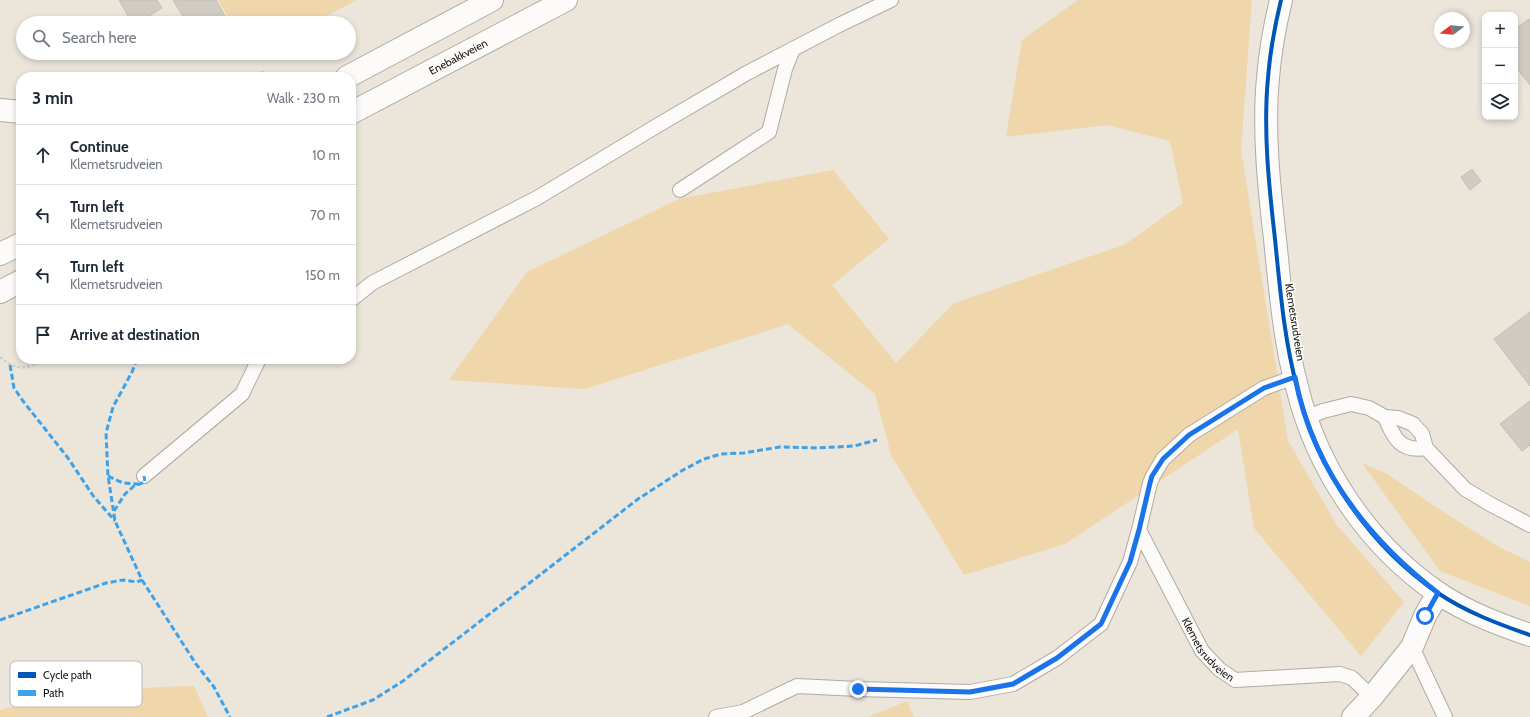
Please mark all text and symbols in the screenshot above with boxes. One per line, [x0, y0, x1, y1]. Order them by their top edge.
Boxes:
north arrow [1434, 12, 1470, 48]
map controls [1482, 12, 1518, 120]
button: + [1482, 12, 1518, 48]
search box [16, 16, 356, 60]
icon: search [30, 27, 52, 49]
text: Search here [62, 29, 137, 47]
street label: Enebakkveien [426, 36, 490, 78]
button: − [1482, 48, 1518, 84]
button: layers [1482, 84, 1518, 120]
text: 3 min [32, 88, 73, 108]
text: Walk · 230 m [267, 90, 340, 106]
text: Continue [70, 138, 129, 156]
icon: ahead [32, 144, 54, 166]
text: 10 m [312, 147, 340, 163]
text: Klemetsrudveien [70, 156, 163, 172]
text: Turn left [70, 198, 124, 216]
icon: left [32, 204, 54, 226]
text: 70 m [310, 207, 340, 223]
text: Klemetsrudveien [70, 216, 163, 232]
text: Turn left [70, 258, 124, 276]
icon: left [32, 264, 54, 286]
text: 150 m [305, 267, 340, 283]
text: Klemetsrudveien [70, 276, 163, 292]
street label: Klemetsrudveien [1282, 282, 1308, 362]
icon: arrive [32, 324, 54, 346]
text: Arrive at destination [70, 326, 200, 344]
route start [1416, 607, 1434, 625]
street label: Klemetsrudveien [1179, 615, 1237, 684]
legend [10, 661, 142, 707]
text: Cycle path [43, 668, 92, 682]
route end [849, 680, 867, 698]
text: Path [43, 686, 64, 700]

